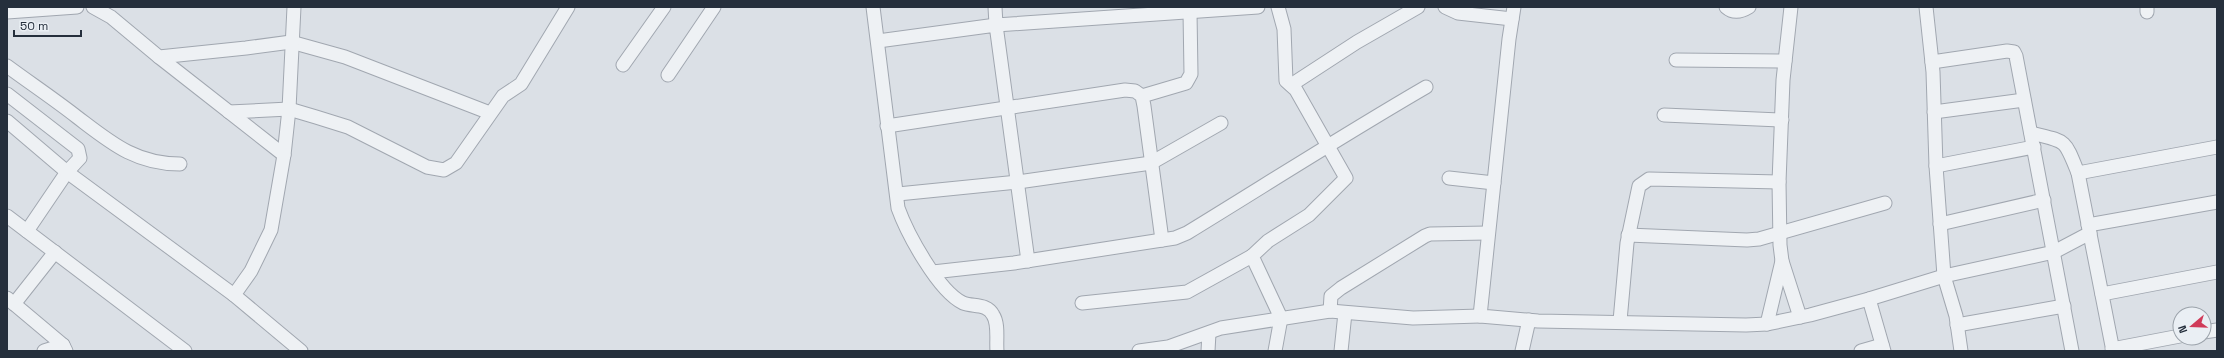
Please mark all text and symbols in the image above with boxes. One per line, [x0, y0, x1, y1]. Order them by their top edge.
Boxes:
scale bar [14, 12, 81, 38]
text: 50 m [20, 18, 48, 34]
north arrow [2172, 306, 2212, 346]
text: N [2175, 323, 2190, 335]

